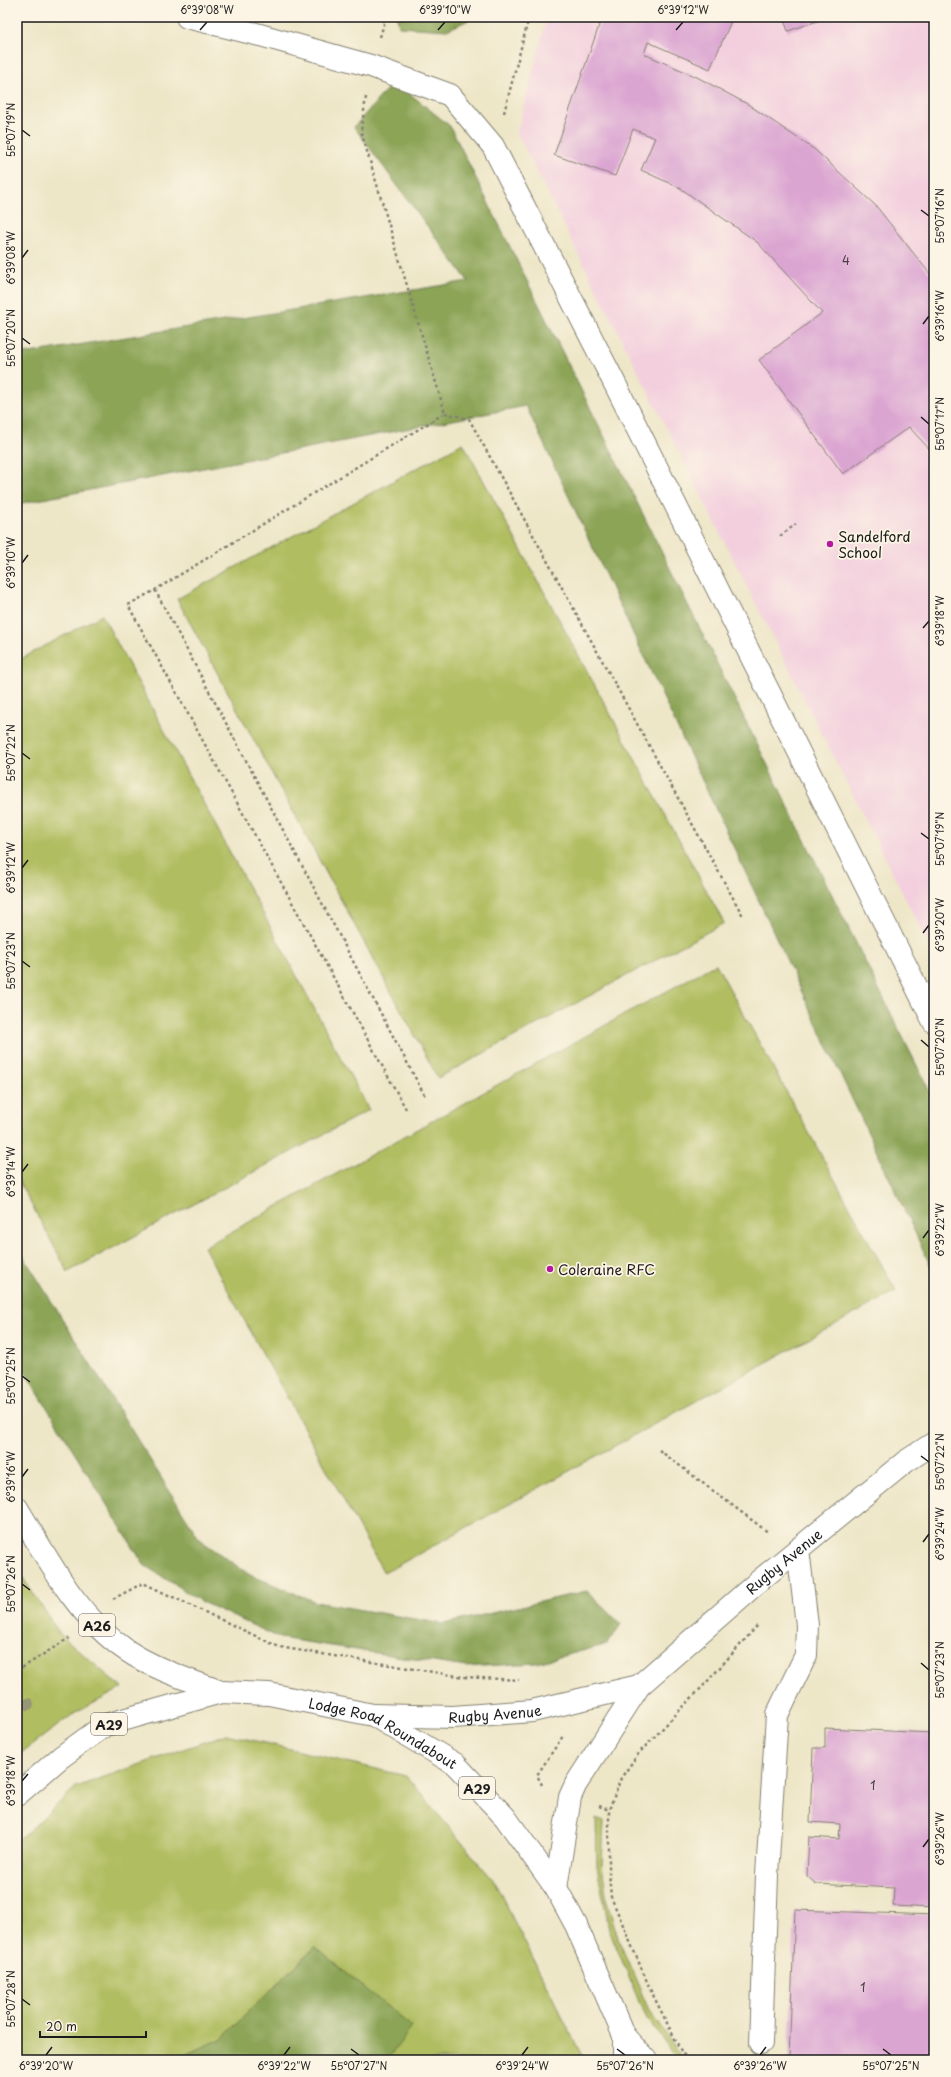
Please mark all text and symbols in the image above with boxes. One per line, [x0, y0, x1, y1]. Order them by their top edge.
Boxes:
text: 6°39'08"W [180, 2, 235, 17]
text: 6°39'10"W [419, 2, 472, 17]
text: 6°39'12"W [657, 2, 710, 17]
text: 55°07'19"N [3, 103, 18, 157]
text: 55°07'16"N [932, 188, 947, 244]
text: 6°39'08"W [3, 230, 18, 285]
house number: 4 [842, 251, 850, 269]
text: 6°39'16"W [932, 290, 947, 342]
text: 55°07'20"N [3, 309, 18, 367]
text: 55°07'17"N [932, 397, 947, 451]
place label: Sandelford School [838, 526, 911, 563]
text: 6°39'10"W [3, 536, 18, 589]
marker: Sandelford School [825, 539, 835, 549]
text: 6°39'18"W [932, 595, 947, 646]
text: 55°07'22"N [3, 724, 18, 782]
text: 55°07'19"N [932, 812, 947, 866]
text: 6°39'12"W [3, 841, 18, 894]
text: 6°39'20"W [932, 897, 947, 952]
text: 55°07'23"N [3, 932, 18, 990]
text: 55°07'20"N [932, 1018, 947, 1076]
text: 6°39'14"W [3, 1146, 18, 1198]
text: 6°39'22"W [932, 1203, 947, 1257]
place label: Coleraine RFC [558, 1259, 655, 1280]
marker: Coleraine RFC [545, 1264, 555, 1274]
text: 55°07'25"N [3, 1347, 18, 1405]
text: 55°07'22"N [932, 1433, 947, 1491]
text: 6°39'16"W [3, 1451, 18, 1503]
text: 6°39'24"W [932, 1507, 947, 1561]
street label: Rugby Avenue [741, 1523, 827, 1599]
text: 55°07'26"N [3, 1555, 18, 1613]
road number: A26 [79, 1614, 115, 1636]
text: 55°07'23"N [932, 1641, 947, 1699]
street label: Lodge Road Roundabout [307, 1692, 462, 1774]
street label: Rugby Avenue [448, 1699, 544, 1728]
road number: A29 [91, 1713, 127, 1735]
text: 6°39'18"W [3, 1755, 18, 1806]
house number: 1 [870, 1776, 876, 1794]
road number: A29 [459, 1777, 495, 1799]
text: 6°39'26"W [932, 1811, 947, 1866]
text: 55°07'28"N [3, 1970, 18, 2028]
house number: 1 [860, 1978, 866, 1996]
scale bar [40, 2013, 146, 2039]
text: 20 m [46, 2017, 77, 2035]
text: 6°39'20"W [19, 2058, 74, 2073]
text: 6°39'22"W [257, 2058, 311, 2073]
text: 55°07'27"N [331, 2058, 388, 2073]
text: 6°39'24"W [495, 2058, 549, 2073]
text: 55°07'26"N [596, 2058, 654, 2073]
text: 6°39'26"W [733, 2058, 788, 2073]
text: 55°07'25"N [862, 2058, 920, 2073]

